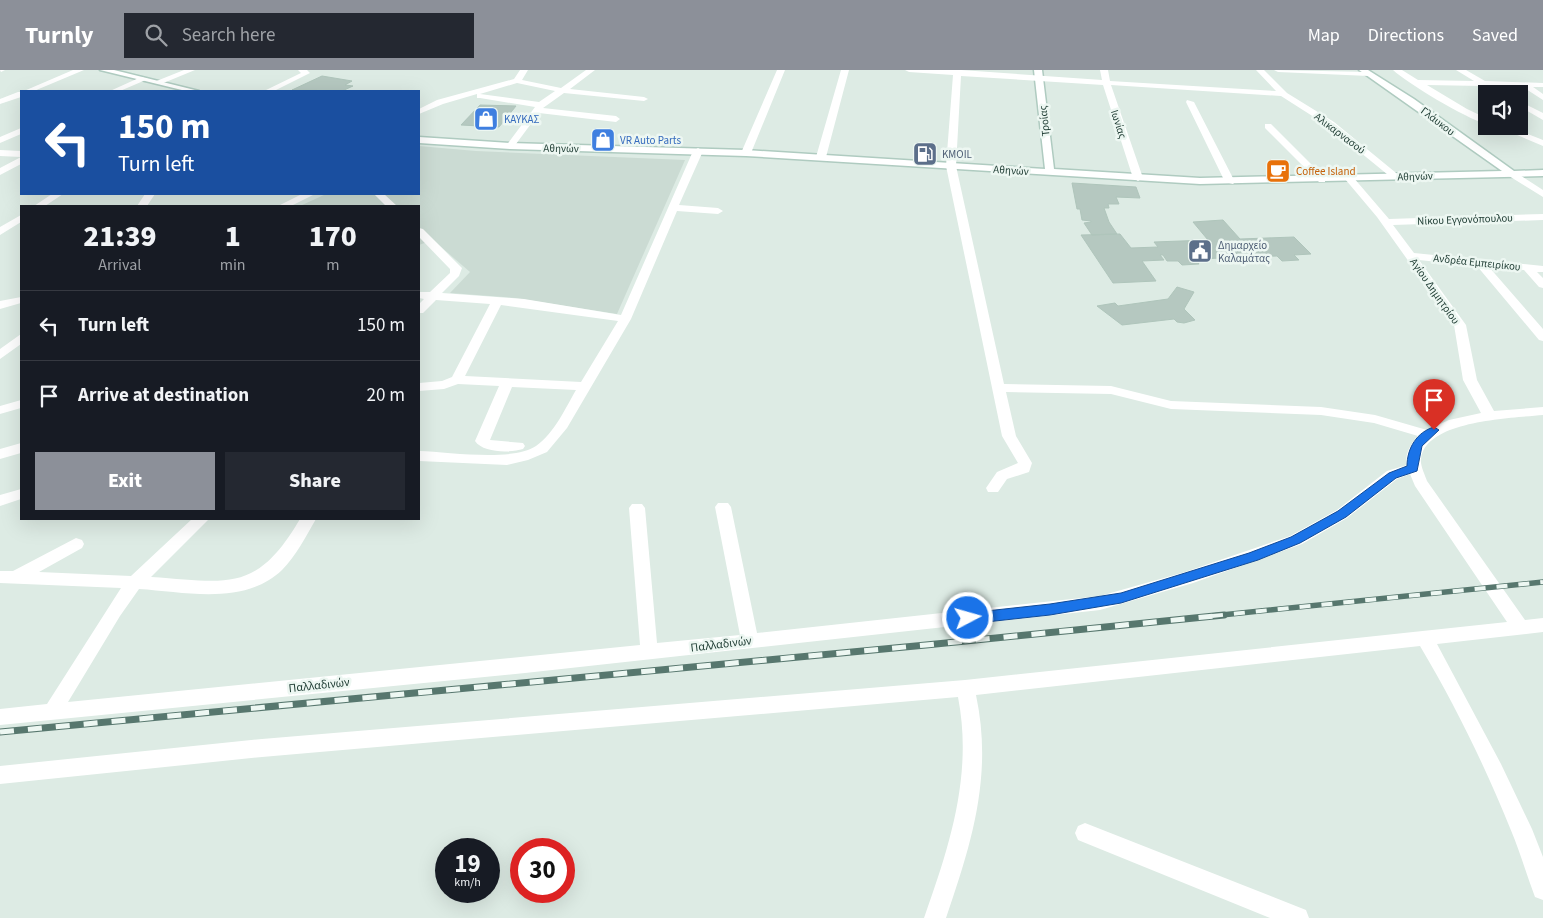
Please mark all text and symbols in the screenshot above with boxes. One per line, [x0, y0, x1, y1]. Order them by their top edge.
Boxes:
search box [124, 13, 474, 58]
text: Turnly [25, 18, 94, 53]
icon: search [142, 21, 170, 49]
text: Search here [182, 22, 275, 49]
text: Map [1308, 23, 1340, 48]
text: Directions [1368, 23, 1444, 48]
text: Saved [1472, 23, 1518, 48]
map controls [1478, 85, 1528, 135]
button: sound [1478, 85, 1528, 135]
text: 150 m [118, 102, 210, 152]
street label: Γλάυκου [1417, 104, 1458, 139]
street label: Τροίας [1035, 105, 1054, 137]
shop icon: ΚΑΥΚΑΣ [473, 106, 499, 132]
street label: Ιωνίας [1107, 108, 1130, 141]
street label: Αλικαρνασού [1311, 109, 1368, 158]
icon: left [35, 110, 100, 175]
place label: ΚΑΥΚΑΣ [504, 112, 540, 127]
shop icon: VR Auto Parts [590, 127, 616, 153]
place label: VR Auto Parts [620, 133, 681, 148]
street label: Αθηνών [543, 141, 579, 156]
fuel station icon: KMOIL [912, 141, 938, 167]
place label: KMOIL [942, 147, 973, 162]
text: Turn left [118, 148, 194, 180]
cafe icon: Coffee Island [1265, 158, 1291, 184]
street label: Αθηνών [993, 162, 1029, 179]
place label: Coffee Island [1296, 164, 1356, 179]
street label: Αθηνών [1397, 168, 1433, 185]
street label: Νίκου Εγγονόπουλου [1417, 210, 1513, 229]
text: 21:39 [83, 215, 157, 258]
text: 1 [225, 215, 241, 258]
text: 170 [309, 215, 357, 258]
public building icon: Δημαρχείο Καλαμάτας [1187, 238, 1213, 264]
place label: Δημαρχείο Καλαμάτας [1218, 238, 1270, 266]
street label: Ανδρέα Εμπειρίκου [1433, 250, 1521, 275]
text: Arrival [98, 254, 141, 276]
text: min [220, 254, 246, 276]
text: m [326, 254, 339, 276]
street label: Αγίου Δημητρίου [1406, 255, 1463, 327]
icon: left [35, 312, 63, 340]
text: Turn left [78, 312, 149, 339]
text: 150 m [357, 312, 405, 339]
pin [1413, 379, 1455, 430]
icon: arrive [35, 382, 63, 410]
text: Arrive at destination [78, 382, 249, 409]
text: 20 m [367, 382, 405, 409]
icon: arrive [1420, 386, 1448, 414]
button: Exit [35, 452, 215, 510]
button: Share [225, 452, 405, 510]
position arrow [941, 591, 993, 643]
street label: Παλλαδινών [690, 632, 753, 657]
street label: Παλλαδινών [288, 674, 351, 697]
speed limit sign: 30 [510, 838, 575, 903]
text: 19 [454, 846, 481, 882]
text: km/h [454, 874, 481, 891]

